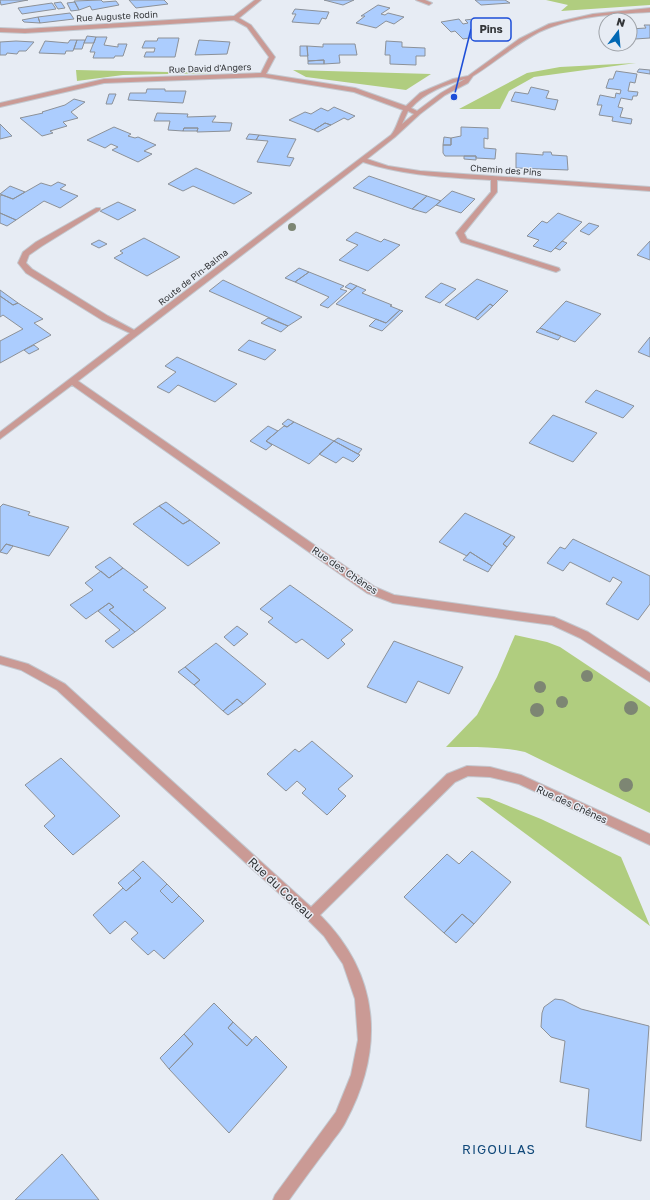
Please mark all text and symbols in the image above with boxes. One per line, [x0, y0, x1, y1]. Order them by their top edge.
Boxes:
street label: Rue Auguste Rodin [76, 8, 158, 24]
north arrow [598, 12, 638, 52]
text: N [615, 15, 627, 29]
callout: Pins [471, 18, 511, 41]
text: Pins [479, 22, 503, 35]
street label: Rue David d'Angers [168, 61, 252, 75]
street label: Chemin des Pins [470, 162, 542, 178]
street label: Route de Pin-Balma [156, 246, 230, 308]
street label: Rue des Chênes [310, 544, 380, 596]
street label: Rue des Chênes [535, 782, 609, 826]
street label: Rue du Coteau [245, 854, 317, 922]
district label: RIGOULAS [462, 1141, 536, 1157]

